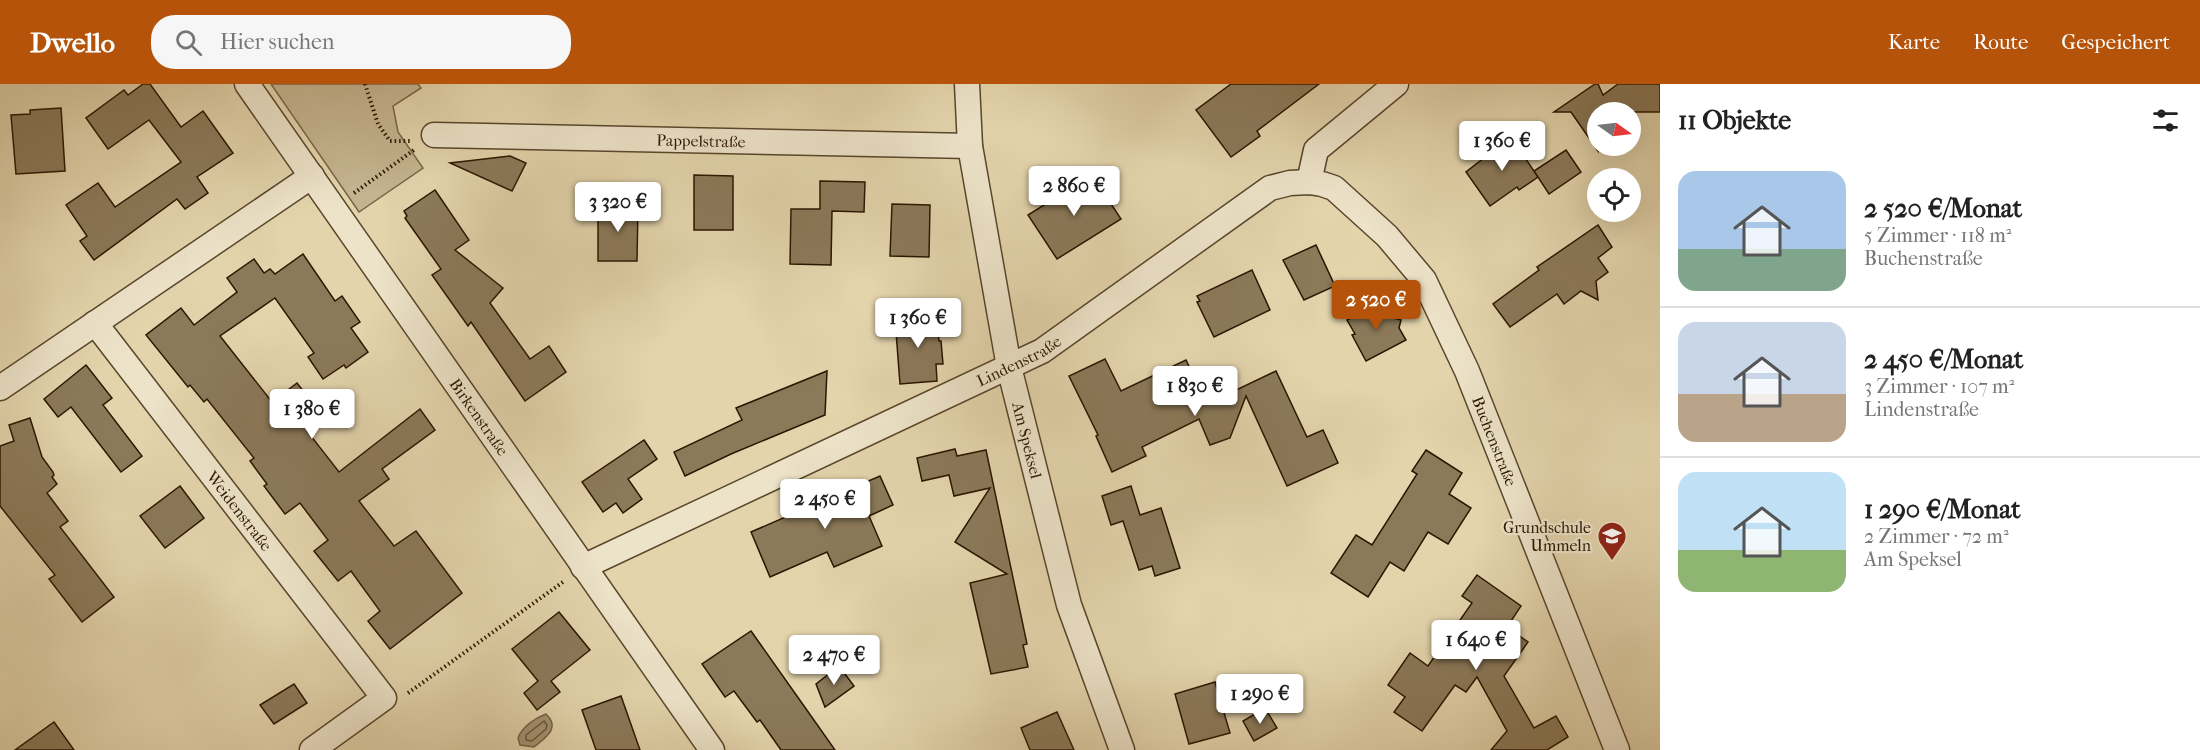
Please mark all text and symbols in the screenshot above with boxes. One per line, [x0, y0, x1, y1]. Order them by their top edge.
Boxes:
search box [151, 15, 571, 69]
text: Dwello [30, 26, 115, 59]
icon: search [172, 26, 205, 59]
text: Hier suchen [220, 29, 335, 55]
text: Karte [1888, 30, 1940, 54]
text: Route [1973, 30, 2028, 54]
text: Gespeichert [2061, 30, 2170, 54]
north arrow [1587, 102, 1641, 156]
map controls [1587, 102, 1641, 222]
icon: filters [2149, 104, 2182, 137]
text: 11 Objekte [1678, 105, 1791, 136]
pin: 1 360 € [1447, 121, 1557, 172]
text: 1 360 € [1473, 129, 1531, 152]
street label: Pappelstraße [656, 130, 746, 151]
pin: 2 860 € [1019, 166, 1129, 217]
button: locate [1587, 168, 1641, 222]
text: 2 860 € [1043, 174, 1105, 197]
pin: 3 320 € [563, 182, 673, 233]
text: 3 320 € [589, 190, 647, 213]
text: 2 520 €/Monat [1864, 193, 2022, 224]
icon: home [1726, 195, 1798, 267]
text: 5 Zimmer · 118 m² [1864, 224, 2011, 247]
text: Buchenstraße [1864, 247, 1983, 270]
pin: 2 520 € [1321, 280, 1431, 331]
text: 2 520 € [1346, 288, 1406, 311]
pin: 1 360 € [863, 298, 973, 349]
text: 1 360 € [889, 306, 947, 329]
street label: Lindenstraße [973, 331, 1064, 390]
text: 2 450 €/Monat [1864, 344, 2023, 375]
icon: home [1726, 346, 1798, 418]
pin: 1 830 € [1140, 366, 1250, 417]
text: 1 830 € [1167, 374, 1223, 397]
street label: Birkenstraße [446, 375, 513, 459]
text: 3 Zimmer · 107 m² [1864, 375, 2014, 398]
pin: 1 380 € [257, 389, 367, 440]
street label: Buchenstraße [1468, 393, 1521, 489]
text: 1 380 € [284, 397, 340, 420]
text: Lindenstraße [1864, 398, 1979, 421]
street label: Am Speksel [1008, 399, 1046, 481]
street label: Weidenstraße [202, 466, 276, 554]
pin: 2 450 € [770, 479, 880, 530]
text: 2 450 € [794, 487, 856, 510]
text: 1 290 €/Monat [1864, 494, 2020, 525]
icon: home [1726, 496, 1798, 568]
place label: Grundschule Ummeln [1503, 518, 1592, 555]
school or university icon: Grundschule Ummeln [1596, 520, 1628, 562]
text: 2 Zimmer · 72 m² [1864, 525, 2009, 548]
text: Am Speksel [1864, 548, 1962, 571]
pin: 1 640 € [1421, 620, 1531, 671]
text: 1 640 € [1445, 628, 1507, 651]
pin: 2 470 € [779, 635, 889, 686]
text: 2 470 € [803, 643, 865, 666]
pin: 1 290 € [1205, 674, 1315, 725]
text: 1 290 € [1230, 682, 1290, 705]

